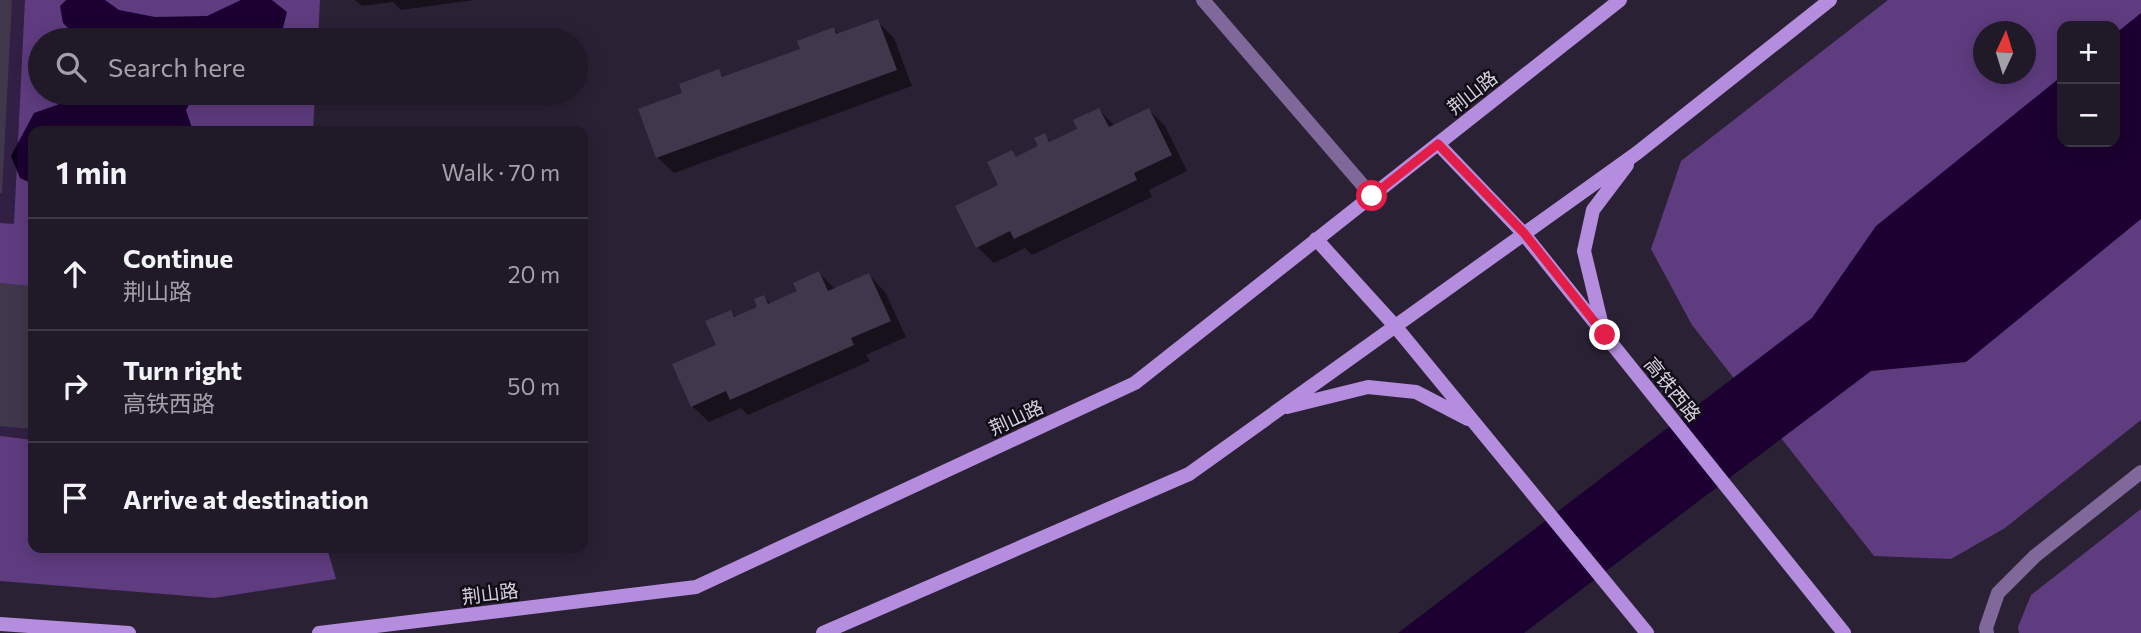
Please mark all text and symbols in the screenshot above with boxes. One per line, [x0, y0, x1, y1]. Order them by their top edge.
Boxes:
north arrow [1973, 21, 2036, 84]
map controls [2057, 21, 2120, 147]
button: + [2057, 21, 2120, 84]
search box [28, 28, 588, 105]
icon: search [52, 48, 90, 86]
text: Search here [108, 51, 246, 82]
street label: 荆山路 [1442, 65, 1502, 119]
button: − [2057, 84, 2120, 147]
text: 1 min [56, 153, 127, 190]
text: Walk · 70 m [442, 158, 560, 186]
route start [1356, 180, 1387, 211]
text: Continue [123, 242, 233, 273]
icon: ahead [56, 255, 94, 293]
text: 20 m [508, 260, 560, 288]
text: 荆山路 [123, 277, 192, 305]
route end [1589, 319, 1620, 350]
street label: 高铁西路 [1640, 352, 1706, 426]
text: Turn right [123, 354, 242, 385]
icon: right [56, 367, 94, 405]
text: 50 m [507, 372, 560, 400]
text: 高铁西路 [123, 389, 215, 417]
street label: 荆山路 [985, 395, 1047, 439]
icon: arrive [56, 479, 94, 517]
text: Arrive at destination [123, 483, 369, 514]
street label: 荆山路 [460, 578, 520, 608]

